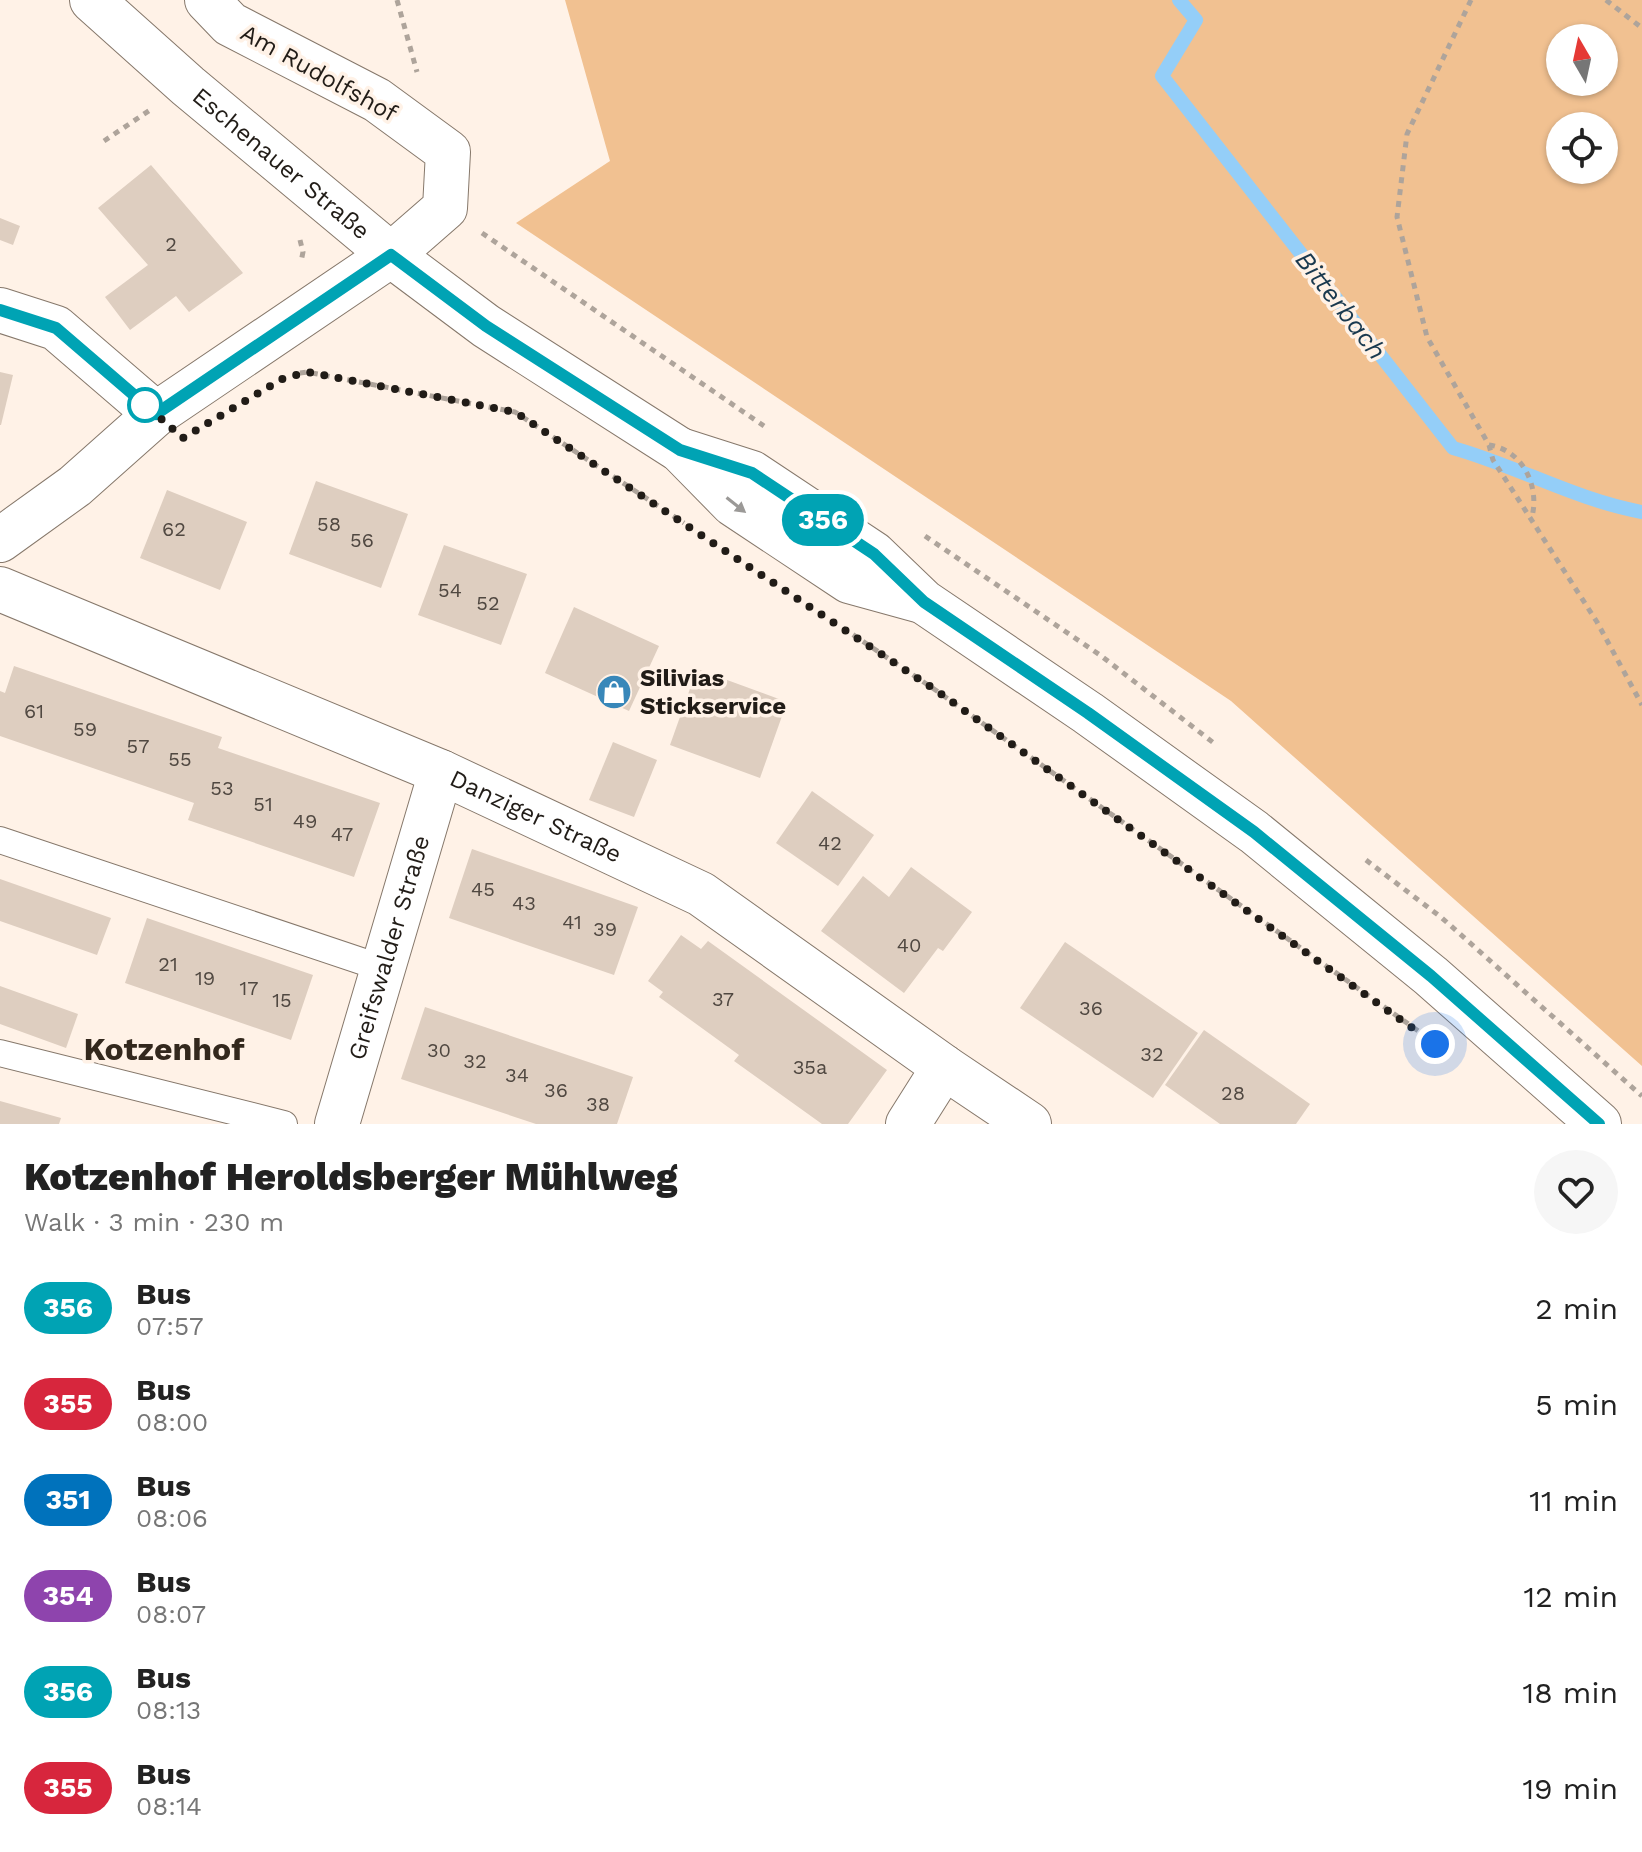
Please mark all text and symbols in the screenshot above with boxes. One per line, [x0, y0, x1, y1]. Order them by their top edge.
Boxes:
street label: Am Rudolfshof [236, 18, 403, 128]
north arrow [1546, 24, 1618, 96]
map controls [1546, 24, 1618, 184]
street label: Eschenauer Straße [187, 82, 375, 245]
button: locate [1546, 112, 1618, 184]
house number: 2 [165, 232, 177, 256]
water label: Bitterbach [1289, 245, 1393, 365]
unlabelled marker [128, 388, 162, 422]
line badge: 356 [777, 494, 869, 546]
one-way arrow [725, 496, 746, 513]
text: 356 [798, 503, 848, 536]
house number: 58 [317, 512, 341, 536]
house number: 62 [162, 517, 186, 541]
house number: 56 [350, 528, 374, 552]
house number: 54 [438, 578, 462, 602]
house number: 52 [476, 591, 500, 615]
place label: Silivias Stickservice [640, 664, 786, 720]
shop icon: Silivias Stickservice [595, 673, 633, 711]
house number: 61 [24, 699, 44, 723]
house number: 59 [73, 717, 97, 741]
house number: 57 [127, 734, 149, 758]
house number: 55 [168, 747, 192, 771]
street label: Danziger Straße [445, 764, 626, 869]
house number: 53 [210, 776, 234, 800]
house number: 51 [253, 792, 273, 816]
house number: 49 [293, 809, 317, 833]
house number: 47 [331, 822, 353, 846]
house number: 42 [818, 831, 842, 855]
street label: Greifswalder Straße [343, 832, 436, 1063]
house number: 45 [471, 877, 495, 901]
house number: 43 [512, 891, 536, 915]
house number: 41 [562, 910, 582, 934]
house number: 39 [593, 917, 617, 941]
house number: 40 [897, 933, 921, 957]
house number: 21 [158, 952, 178, 976]
house number: 19 [195, 966, 215, 990]
house number: 17 [239, 976, 259, 1000]
house number: 37 [712, 987, 734, 1011]
house number: 15 [272, 988, 292, 1012]
house number: 36 [1079, 996, 1103, 1020]
your location [1415, 1024, 1455, 1064]
district label: Kotzenhof [84, 1030, 245, 1068]
house number: 30 [427, 1038, 451, 1062]
house number: 32 [1140, 1042, 1164, 1066]
house number: 32 [463, 1049, 487, 1073]
house number: 35a [793, 1055, 827, 1079]
house number: 34 [505, 1063, 529, 1087]
house number: 36 [544, 1078, 568, 1102]
house number: 28 [1221, 1081, 1245, 1105]
house number: 38 [586, 1092, 610, 1116]
button: heart [1534, 1150, 1618, 1234]
text: Kotzenhof Heroldsberger Mühlweg [24, 1155, 677, 1199]
text: Walk · 3 min · 230 m [24, 1207, 284, 1237]
text: Bus [136, 1276, 191, 1311]
text: 356 [43, 1291, 93, 1324]
text: 2 min [1535, 1291, 1618, 1326]
text: 07:57 [136, 1311, 204, 1341]
text: Bus [136, 1372, 191, 1407]
text: 355 [43, 1387, 93, 1420]
text: 5 min [1535, 1387, 1618, 1422]
text: 08:00 [136, 1407, 208, 1437]
text: Bus [136, 1468, 191, 1503]
text: 351 [46, 1483, 91, 1516]
text: 11 min [1529, 1483, 1618, 1518]
text: 08:06 [136, 1503, 208, 1533]
text: Bus [136, 1564, 191, 1599]
text: 354 [42, 1579, 94, 1612]
text: 12 min [1523, 1579, 1618, 1614]
text: 08:07 [136, 1599, 206, 1629]
text: Bus [136, 1660, 191, 1695]
text: 356 [43, 1675, 93, 1708]
text: 18 min [1522, 1675, 1618, 1710]
text: 08:13 [136, 1695, 201, 1725]
text: Bus [136, 1756, 191, 1791]
text: 355 [43, 1771, 93, 1804]
text: 19 min [1522, 1771, 1618, 1806]
text: 08:14 [136, 1791, 202, 1821]

